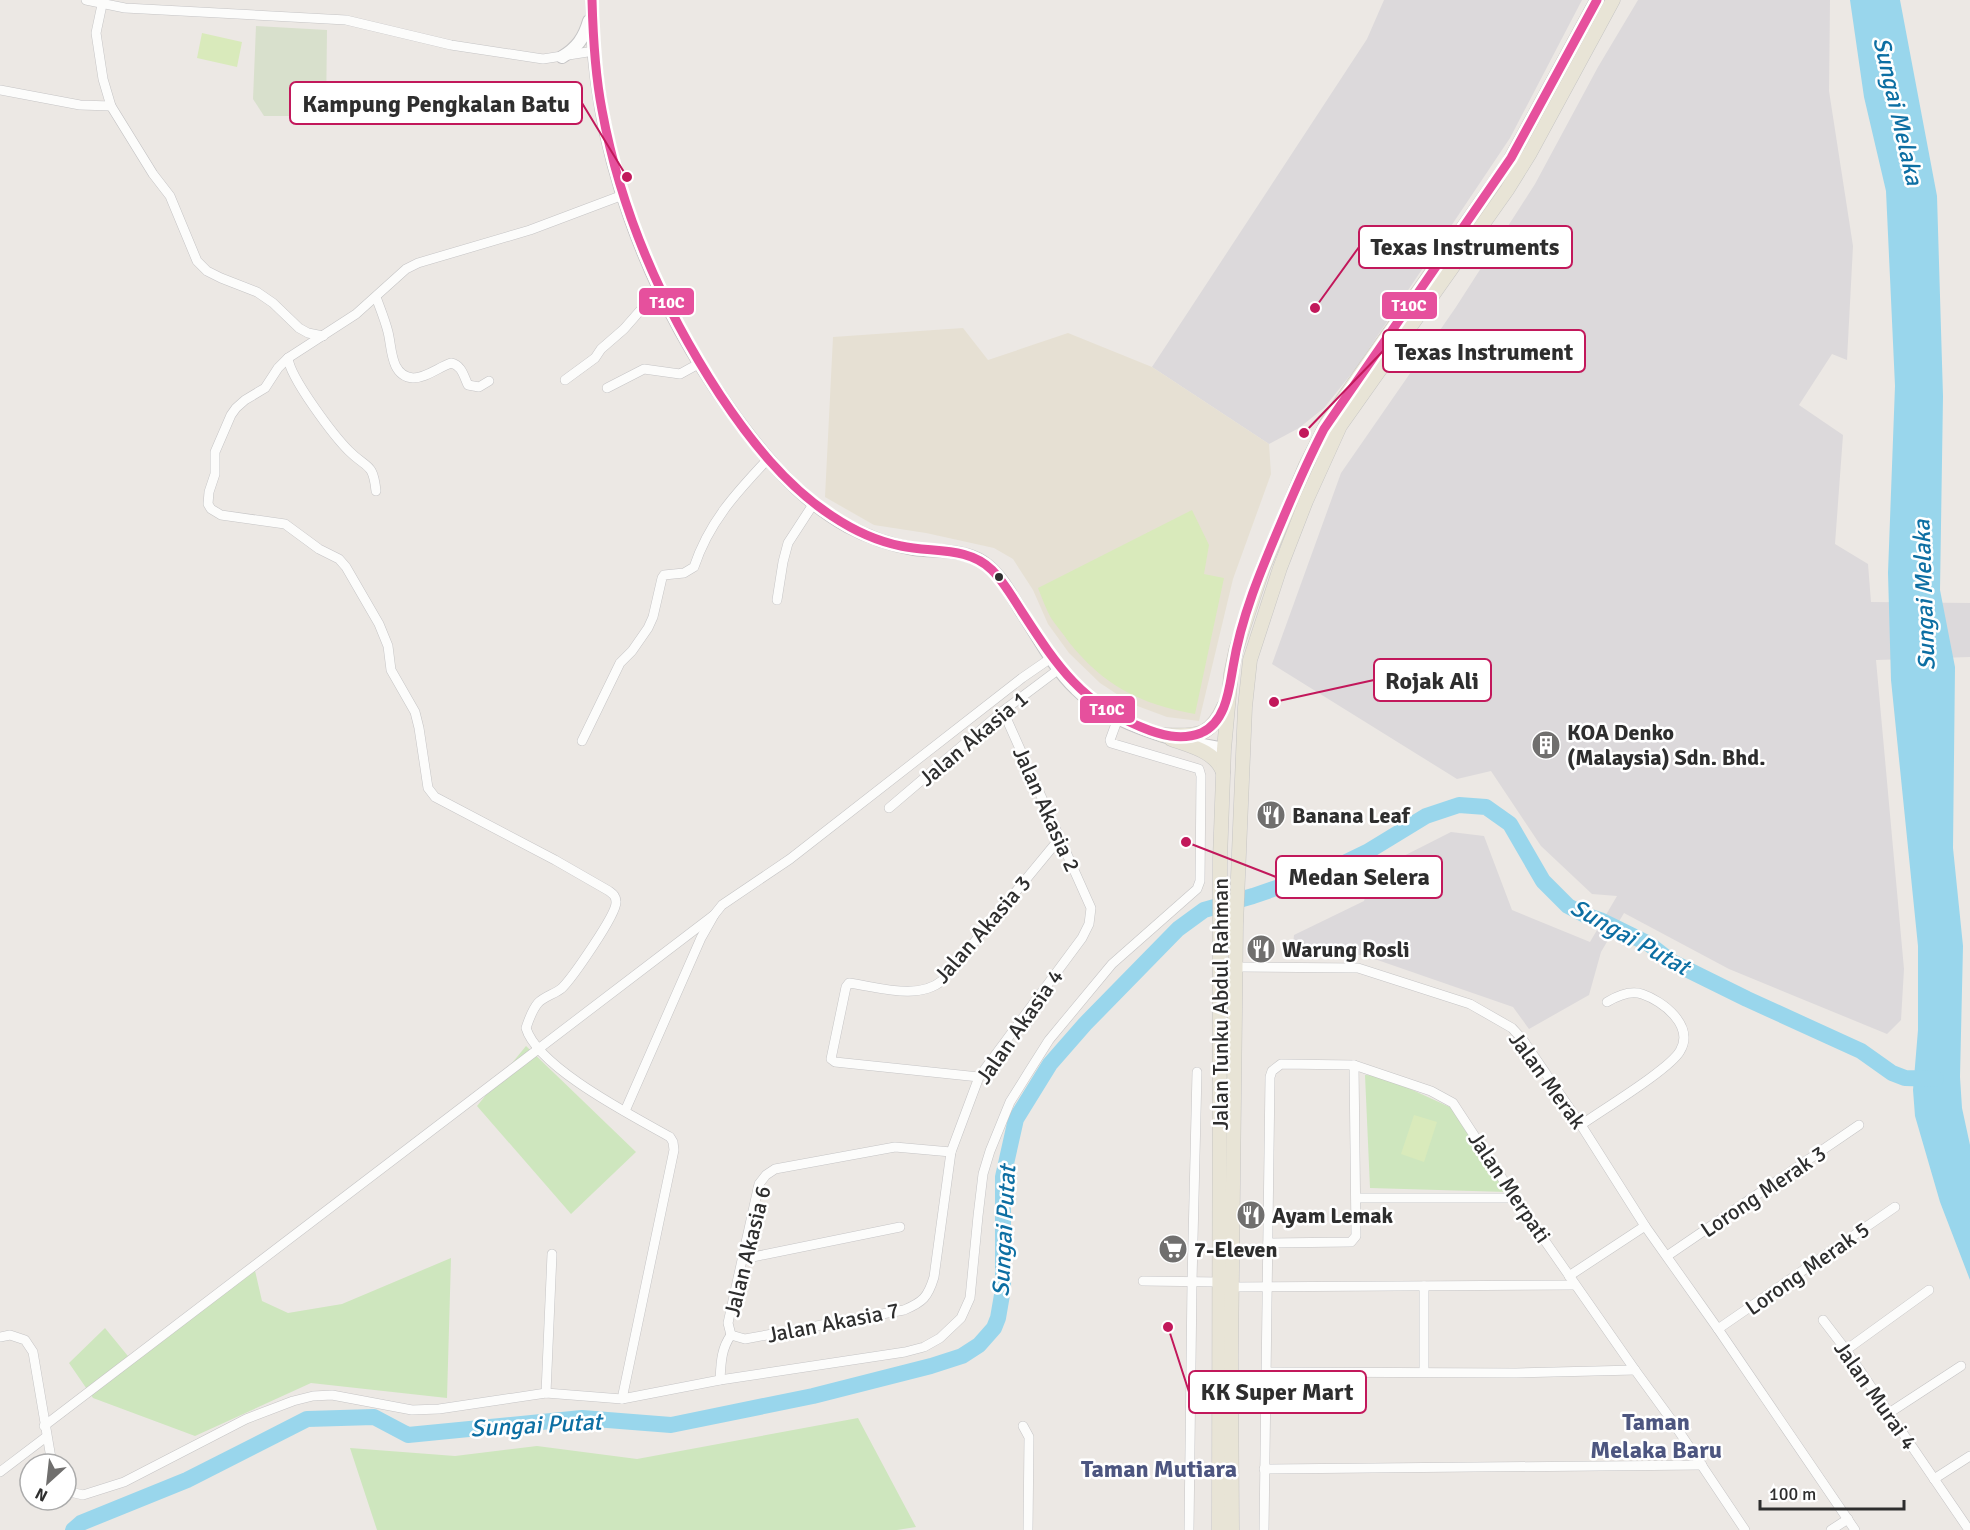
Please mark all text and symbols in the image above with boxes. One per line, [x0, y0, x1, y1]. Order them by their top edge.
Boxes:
water label: Sungai Melaka [1866, 34, 1930, 189]
callout: Kampung Pengkalan Batu [290, 82, 582, 124]
text: Kampung Pengkalan Batu [302, 89, 570, 119]
callout: Texas Instruments [1359, 226, 1572, 268]
text: Texas Instruments [1371, 232, 1560, 262]
line badge: T10C [638, 287, 695, 316]
line badge: T10C [1381, 291, 1438, 320]
text: T10C [649, 293, 685, 313]
text: T10C [1391, 296, 1427, 316]
callout: Texas Instrument [1383, 330, 1585, 372]
text: Texas Instrument [1395, 337, 1573, 367]
water label: Sungai Melaka [1906, 518, 1942, 671]
unlabelled marker [993, 571, 1005, 583]
callout: Rojak Ali [1374, 659, 1491, 701]
text: Rojak Ali [1385, 666, 1479, 696]
street label: Jalan Akasia 1 [913, 685, 1033, 792]
line badge: T10C [1079, 695, 1136, 724]
text: T10C [1089, 700, 1125, 720]
place label: KOA Denko (Malaysia) Sdn. Bhd. [1567, 719, 1765, 771]
building icon: KOA Denko (Malaysia) Sdn. Bhd. [1530, 729, 1562, 761]
street label: Jalan Akasia 2 [1007, 742, 1086, 876]
restaurant icon: Banana Leaf [1255, 799, 1287, 831]
place label: Banana Leaf [1292, 802, 1411, 829]
callout: Medan Selera [1276, 856, 1442, 898]
text: Medan Selera [1288, 862, 1430, 892]
street label: Jalan Akasia 3 [928, 870, 1037, 989]
street label: Jalan Tunku Abdul Rahman [1207, 878, 1234, 1130]
water label: Sungai Putat [1565, 892, 1697, 983]
restaurant icon: Warung Rosli [1245, 933, 1277, 965]
place label: Warung Rosli [1282, 936, 1410, 963]
street label: Jalan Akasia 4 [970, 964, 1069, 1089]
street label: Jalan Merak [1503, 1026, 1592, 1134]
street label: Jalan Merpati [1463, 1127, 1557, 1248]
street label: Lorong Merak 3 [1695, 1140, 1831, 1243]
water label: Sungai Putat [986, 1162, 1023, 1297]
street label: Jalan Akasia 6 [718, 1183, 777, 1319]
restaurant icon: Ayam Lemak [1235, 1199, 1267, 1231]
place label: Ayam Lemak [1272, 1202, 1394, 1229]
street label: Lorong Merak 5 [1740, 1216, 1875, 1321]
supermarket icon: 7-Eleven [1157, 1233, 1189, 1265]
place label: 7-Eleven [1194, 1236, 1277, 1263]
street label: Jalan Akasia 7 [765, 1296, 901, 1349]
street label: Jalan Murai 4 [1828, 1336, 1923, 1455]
callout: KK Super Mart [1189, 1371, 1366, 1413]
text: KK Super Mart [1201, 1377, 1353, 1407]
water label: Sungai Putat [470, 1406, 605, 1443]
district label: Taman Melaka Baru [1590, 1407, 1722, 1465]
north arrow [18, 1452, 78, 1512]
district label: Taman Mutiara [1081, 1454, 1237, 1484]
scale bar [1760, 1473, 1904, 1511]
text: N [32, 1483, 51, 1506]
text: 100 m [1769, 1483, 1816, 1505]

